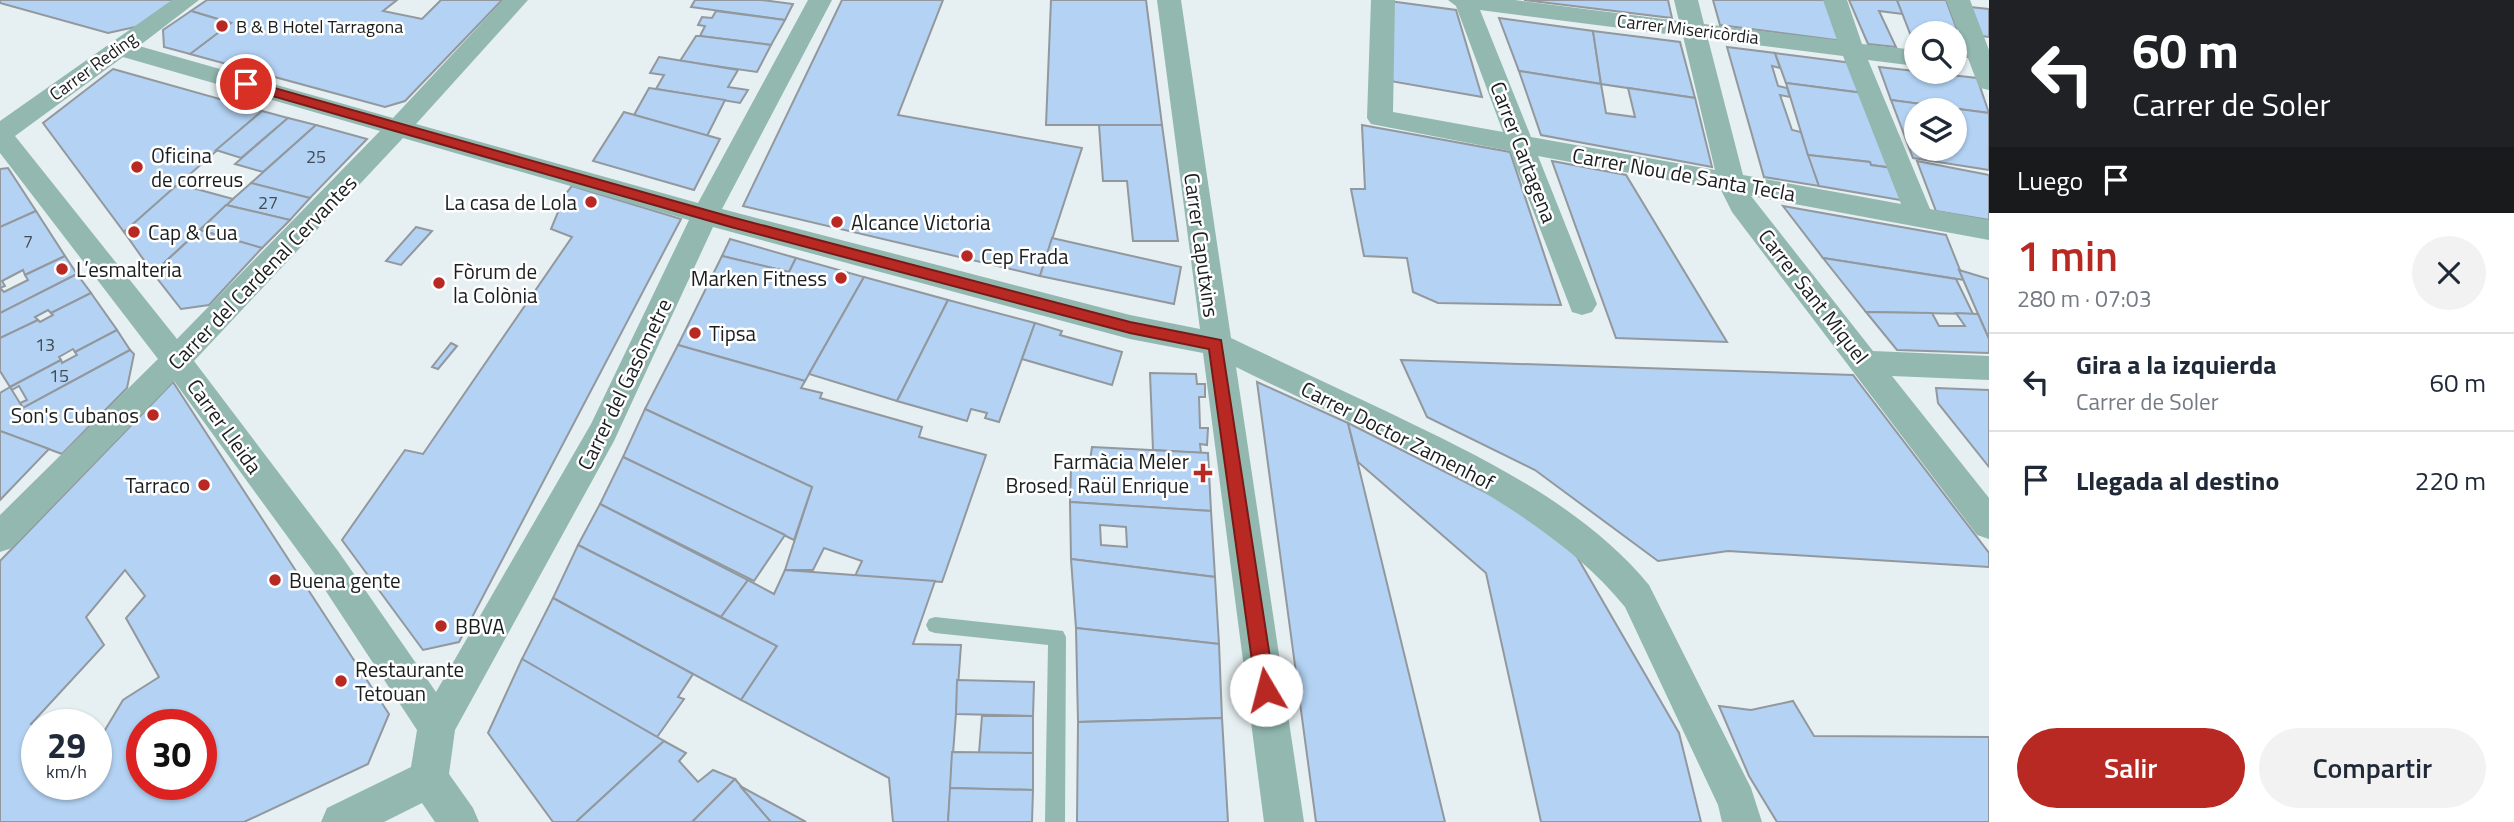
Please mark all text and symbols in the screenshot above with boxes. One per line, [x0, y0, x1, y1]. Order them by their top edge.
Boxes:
street label: Carrer Misericòrdia [1615, 7, 1761, 51]
text: 60 m [2132, 12, 2239, 87]
place label: B & B Hotel Tarragona [236, 13, 403, 40]
marker: B & B Hotel Tarragona [214, 18, 230, 34]
map controls [1904, 21, 1967, 161]
button: search [1904, 21, 1967, 84]
street label: Carrer Reding [43, 25, 143, 107]
icon: left [2017, 28, 2108, 119]
pin [216, 54, 276, 114]
icon: arrive [227, 65, 265, 103]
street label: Carrer Cartagena [1482, 77, 1566, 228]
text: Carrer de Soler [2132, 80, 2331, 128]
button: layers [1904, 98, 1967, 161]
place label: Oficina de correus [151, 139, 243, 195]
street label: Carrer Nou de Santa Tecla [1570, 139, 1798, 209]
house number: 25 [306, 143, 326, 170]
marker: Oficina de correus [129, 159, 145, 175]
text: Luego [2017, 161, 2083, 200]
icon: arrive [2097, 161, 2135, 199]
street label: Carrer del Cardenal Cervantes [160, 167, 364, 377]
street label: Carrer Caputxins [1176, 171, 1228, 319]
place label: La casa de Lola [444, 186, 577, 218]
house number: 27 [258, 189, 278, 216]
marker: La casa de Lola [583, 194, 599, 210]
place label: Alcance Victoria [851, 206, 991, 238]
marker: Alcance Victoria [829, 214, 845, 230]
place label: Cap & Cua [148, 216, 238, 248]
street label: Carrer Sant Miquel [1751, 222, 1877, 370]
text: 1 min [2017, 223, 2118, 287]
marker: Cap & Cua [126, 224, 142, 240]
house number: 7 [23, 228, 33, 255]
button: close [2412, 236, 2486, 310]
place label: Cep Frada [981, 240, 1069, 272]
marker: Cep Frada [959, 248, 975, 264]
place label: L’esmalteria [76, 253, 182, 285]
place label: Fòrum de la Colònia [453, 255, 538, 311]
marker: L’esmalteria [54, 261, 70, 277]
place label: Marken Fitness [691, 262, 827, 294]
marker: Marken Fitness [833, 270, 849, 286]
marker: Fòrum de la Colònia [431, 275, 447, 291]
text: 280 m · 07:03 [2017, 281, 2152, 316]
street label: Carrer del Gasòmetre [569, 293, 679, 475]
place label: Tipsa [709, 317, 756, 349]
marker: Tipsa [687, 325, 703, 341]
house number: 13 [35, 331, 55, 358]
text: Gira a la izquierda [2076, 345, 2277, 384]
house number: 15 [49, 362, 69, 389]
icon: left [2017, 363, 2055, 401]
text: 60 m [2429, 363, 2486, 402]
street label: Carrer Lleida [180, 372, 271, 480]
street label: Carrer Doctor Zamenhof [1296, 372, 1500, 498]
text: Carrer de Soler [2076, 384, 2219, 419]
place label: Son's Cubanos [11, 399, 139, 431]
marker: Son's Cubanos [145, 407, 161, 423]
place label: Farmàcia Meler Brosed, Raül Enrique [1006, 445, 1189, 501]
icon: arrive [2017, 461, 2055, 499]
text: Llegada al destino [2076, 461, 2279, 500]
text: 220 m [2415, 461, 2486, 500]
marker: Farmàcia Meler Brosed, Raül Enrique [1195, 465, 1211, 481]
place label: Tarraco [125, 469, 190, 501]
marker: Tarraco [196, 477, 212, 493]
place label: Buena gente [289, 564, 401, 596]
marker: Buena gente [267, 572, 283, 588]
place label: BBVA [455, 610, 505, 642]
marker: BBVA [433, 618, 449, 634]
place label: Restaurante Tetouan [355, 653, 464, 709]
position arrow [1229, 653, 1303, 727]
marker: Restaurante Tetouan [333, 673, 349, 689]
speed limit sign: 30 [126, 709, 217, 800]
text: 29 [47, 718, 86, 772]
button: Salir [2017, 728, 2245, 808]
button: Compartir [2259, 728, 2486, 808]
text: km/h [46, 758, 87, 785]

